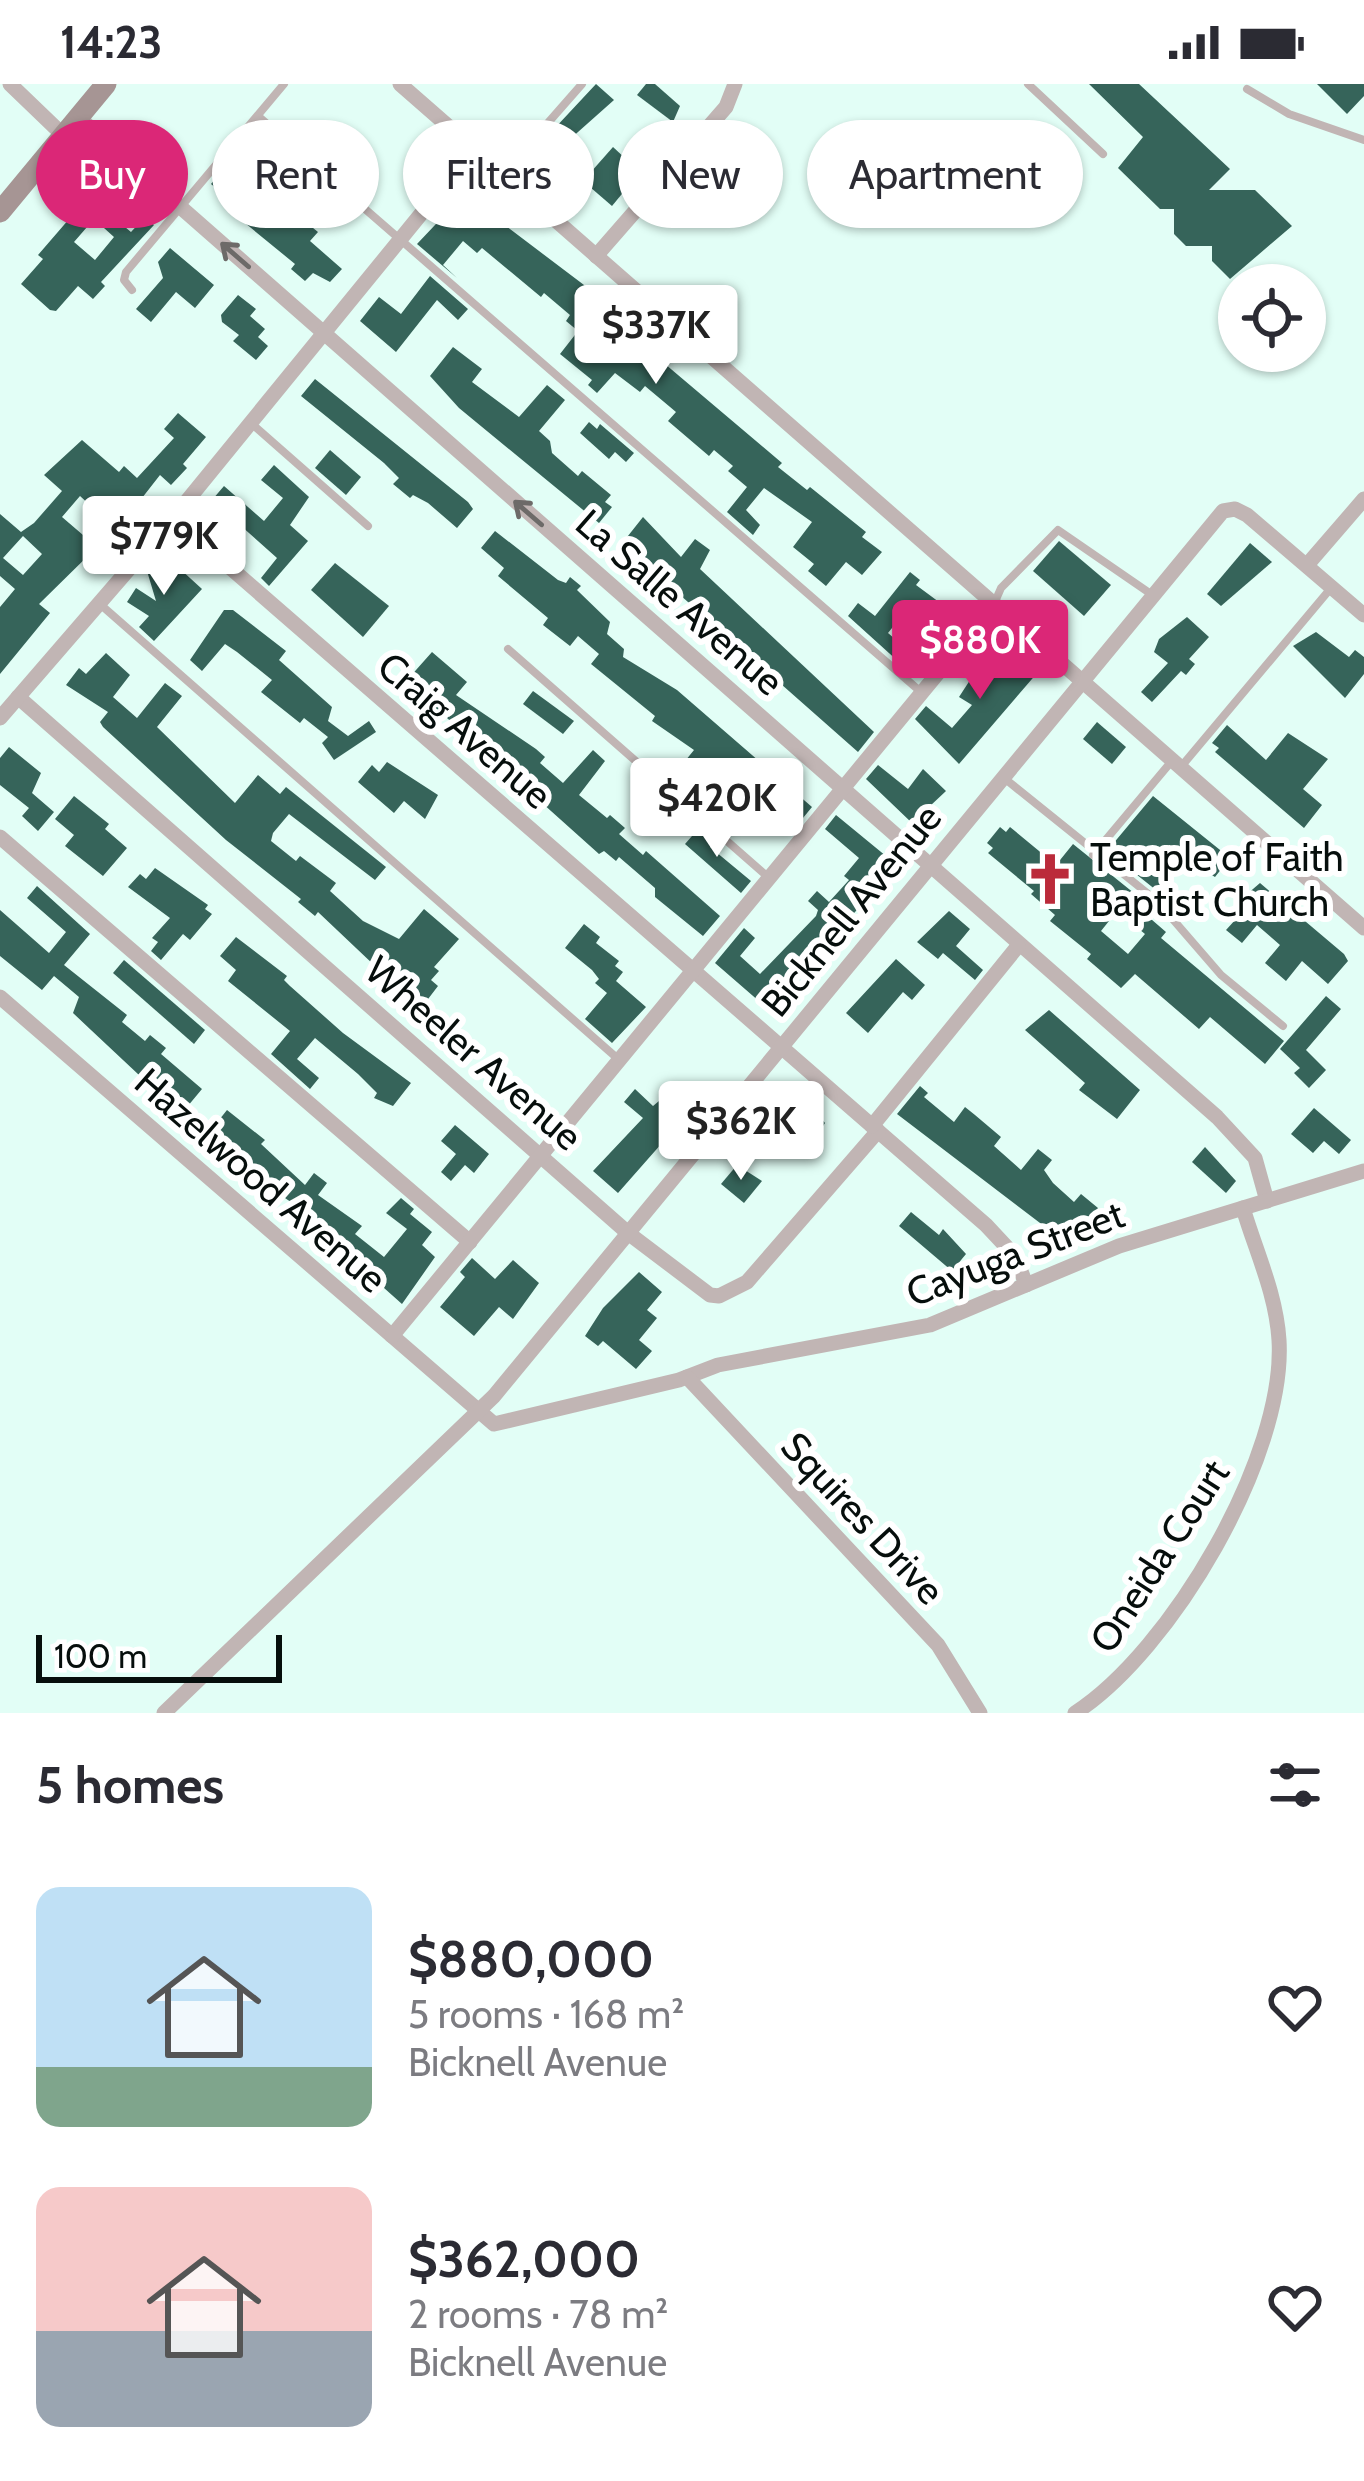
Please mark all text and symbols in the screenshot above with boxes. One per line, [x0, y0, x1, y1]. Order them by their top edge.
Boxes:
text: 14:23 [60, 15, 163, 69]
chip: Buy [36, 120, 188, 228]
chip: Rent [212, 120, 379, 228]
chip: Filters [403, 120, 594, 228]
chip: New [618, 120, 783, 228]
chip: Apartment [807, 120, 1083, 228]
one-way arrow [221, 242, 251, 269]
map controls [1218, 264, 1326, 372]
button: locate [1218, 264, 1326, 372]
pin: $337K [572, 285, 740, 387]
text: $337K [601, 300, 711, 348]
pin: $779K [80, 496, 248, 598]
street label: La Salle Avenue [566, 499, 794, 705]
one-way arrow [513, 500, 544, 527]
text: $779K [110, 511, 218, 559]
pin: $880K [896, 600, 1064, 702]
text: $880K [919, 615, 1041, 663]
street label: Craig Avenue [368, 641, 562, 819]
pin: $420K [633, 758, 801, 860]
text: $420K [657, 773, 777, 821]
street label: Bicknell Avenue [751, 794, 951, 1026]
place label: Temple of Faith Baptist Church [1090, 833, 1344, 926]
church icon: Temple of Faith Baptist Church [1021, 850, 1079, 908]
street label: Wheeler Avenue [356, 946, 592, 1160]
street label: Hazelwood Avenue [125, 1058, 397, 1302]
pin: $362K [657, 1081, 825, 1183]
text: $362K [686, 1096, 796, 1144]
street label: Cayuga Street [899, 1190, 1131, 1316]
street label: Squires Drive [771, 1422, 955, 1614]
street label: Oneida Court [1079, 1451, 1239, 1661]
scale bar [36, 1629, 282, 1682]
text: 100 m [54, 1636, 147, 1676]
icon: filters [1262, 1752, 1328, 1818]
text: 5 homes [36, 1754, 224, 1816]
text: $880,000 [408, 1928, 654, 1990]
icon: home [132, 1935, 276, 2079]
icon: heart [1262, 1974, 1328, 2040]
text: 5 rooms · 168 m² [408, 1990, 684, 2038]
text: Bicknell Avenue [408, 2038, 667, 2086]
text: $362,000 [408, 2228, 640, 2290]
icon: home [132, 2235, 276, 2379]
icon: heart [1262, 2274, 1328, 2340]
text: 2 rooms · 78 m² [408, 2290, 668, 2338]
text: Bicknell Avenue [408, 2338, 667, 2386]

